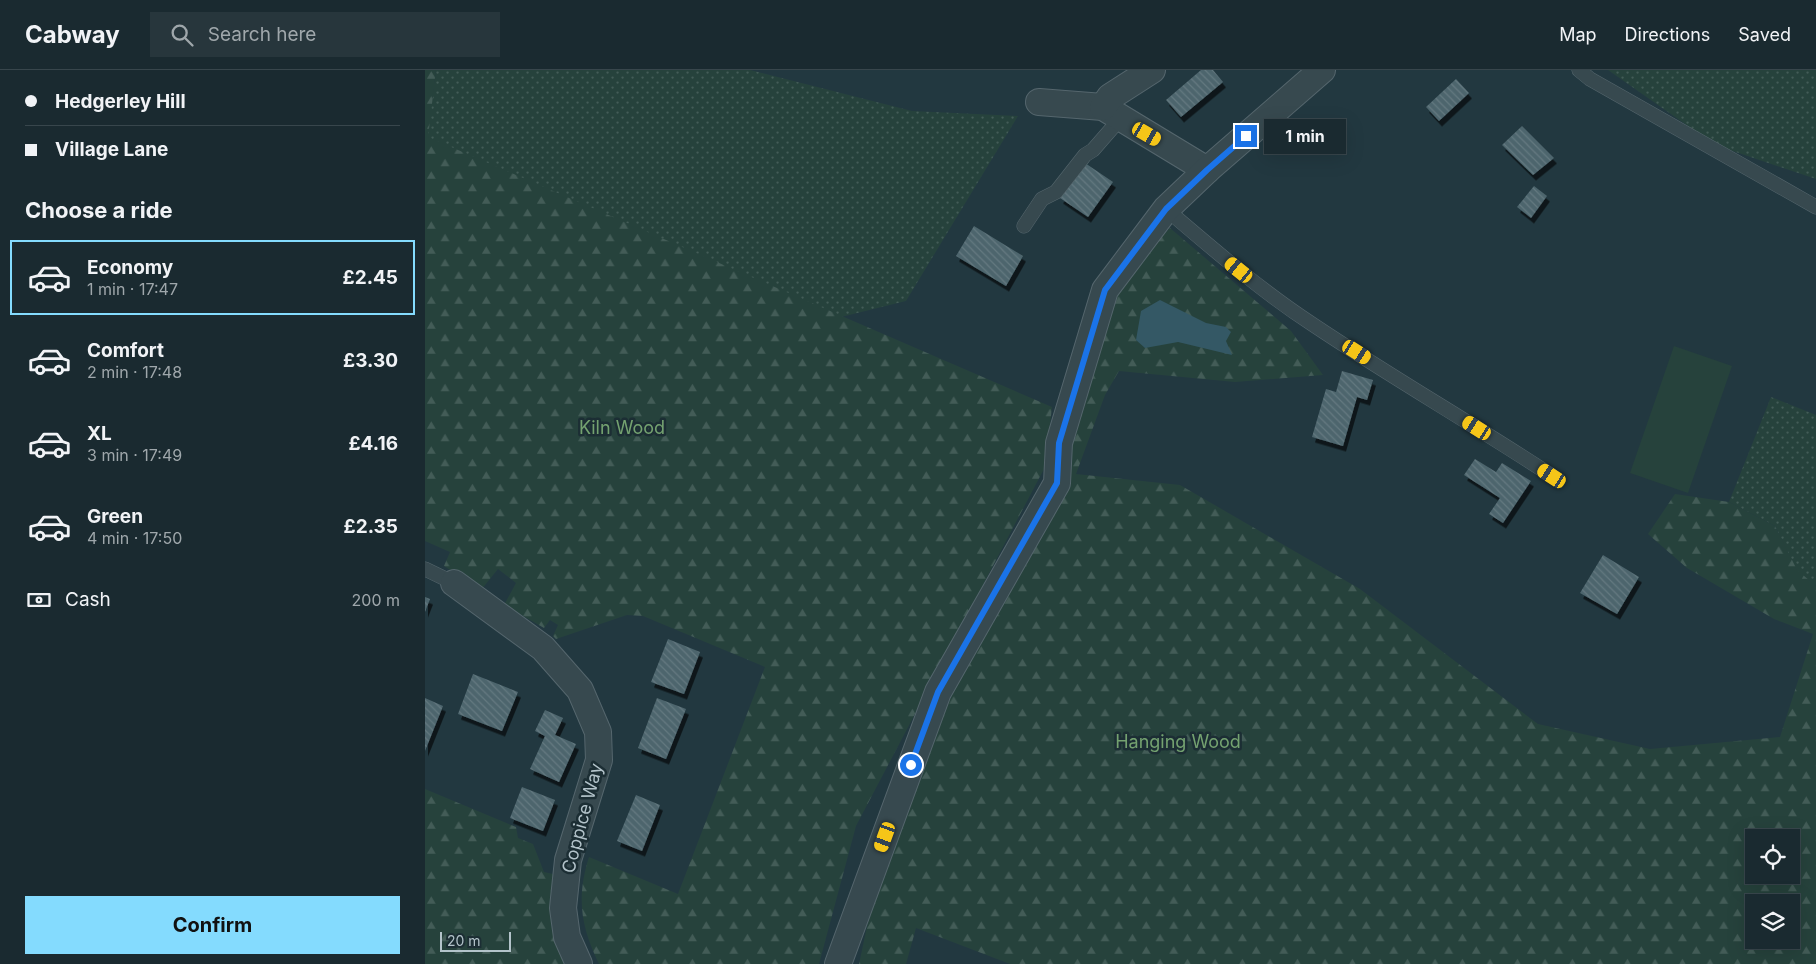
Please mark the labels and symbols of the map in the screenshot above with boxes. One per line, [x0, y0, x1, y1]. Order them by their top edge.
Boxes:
callout: 1 min [1263, 118, 1346, 154]
car [1130, 120, 1163, 148]
route end [1235, 125, 1257, 147]
car [1222, 255, 1255, 285]
car [1340, 338, 1373, 366]
car [1460, 414, 1493, 442]
park label: Kiln Wood [579, 417, 665, 438]
car [1535, 462, 1568, 490]
park label: Hanging Wood [1115, 731, 1241, 752]
route start [900, 754, 922, 776]
street label: Coppice Way [557, 761, 607, 875]
car [872, 820, 897, 854]
scale bar [440, 929, 511, 952]

